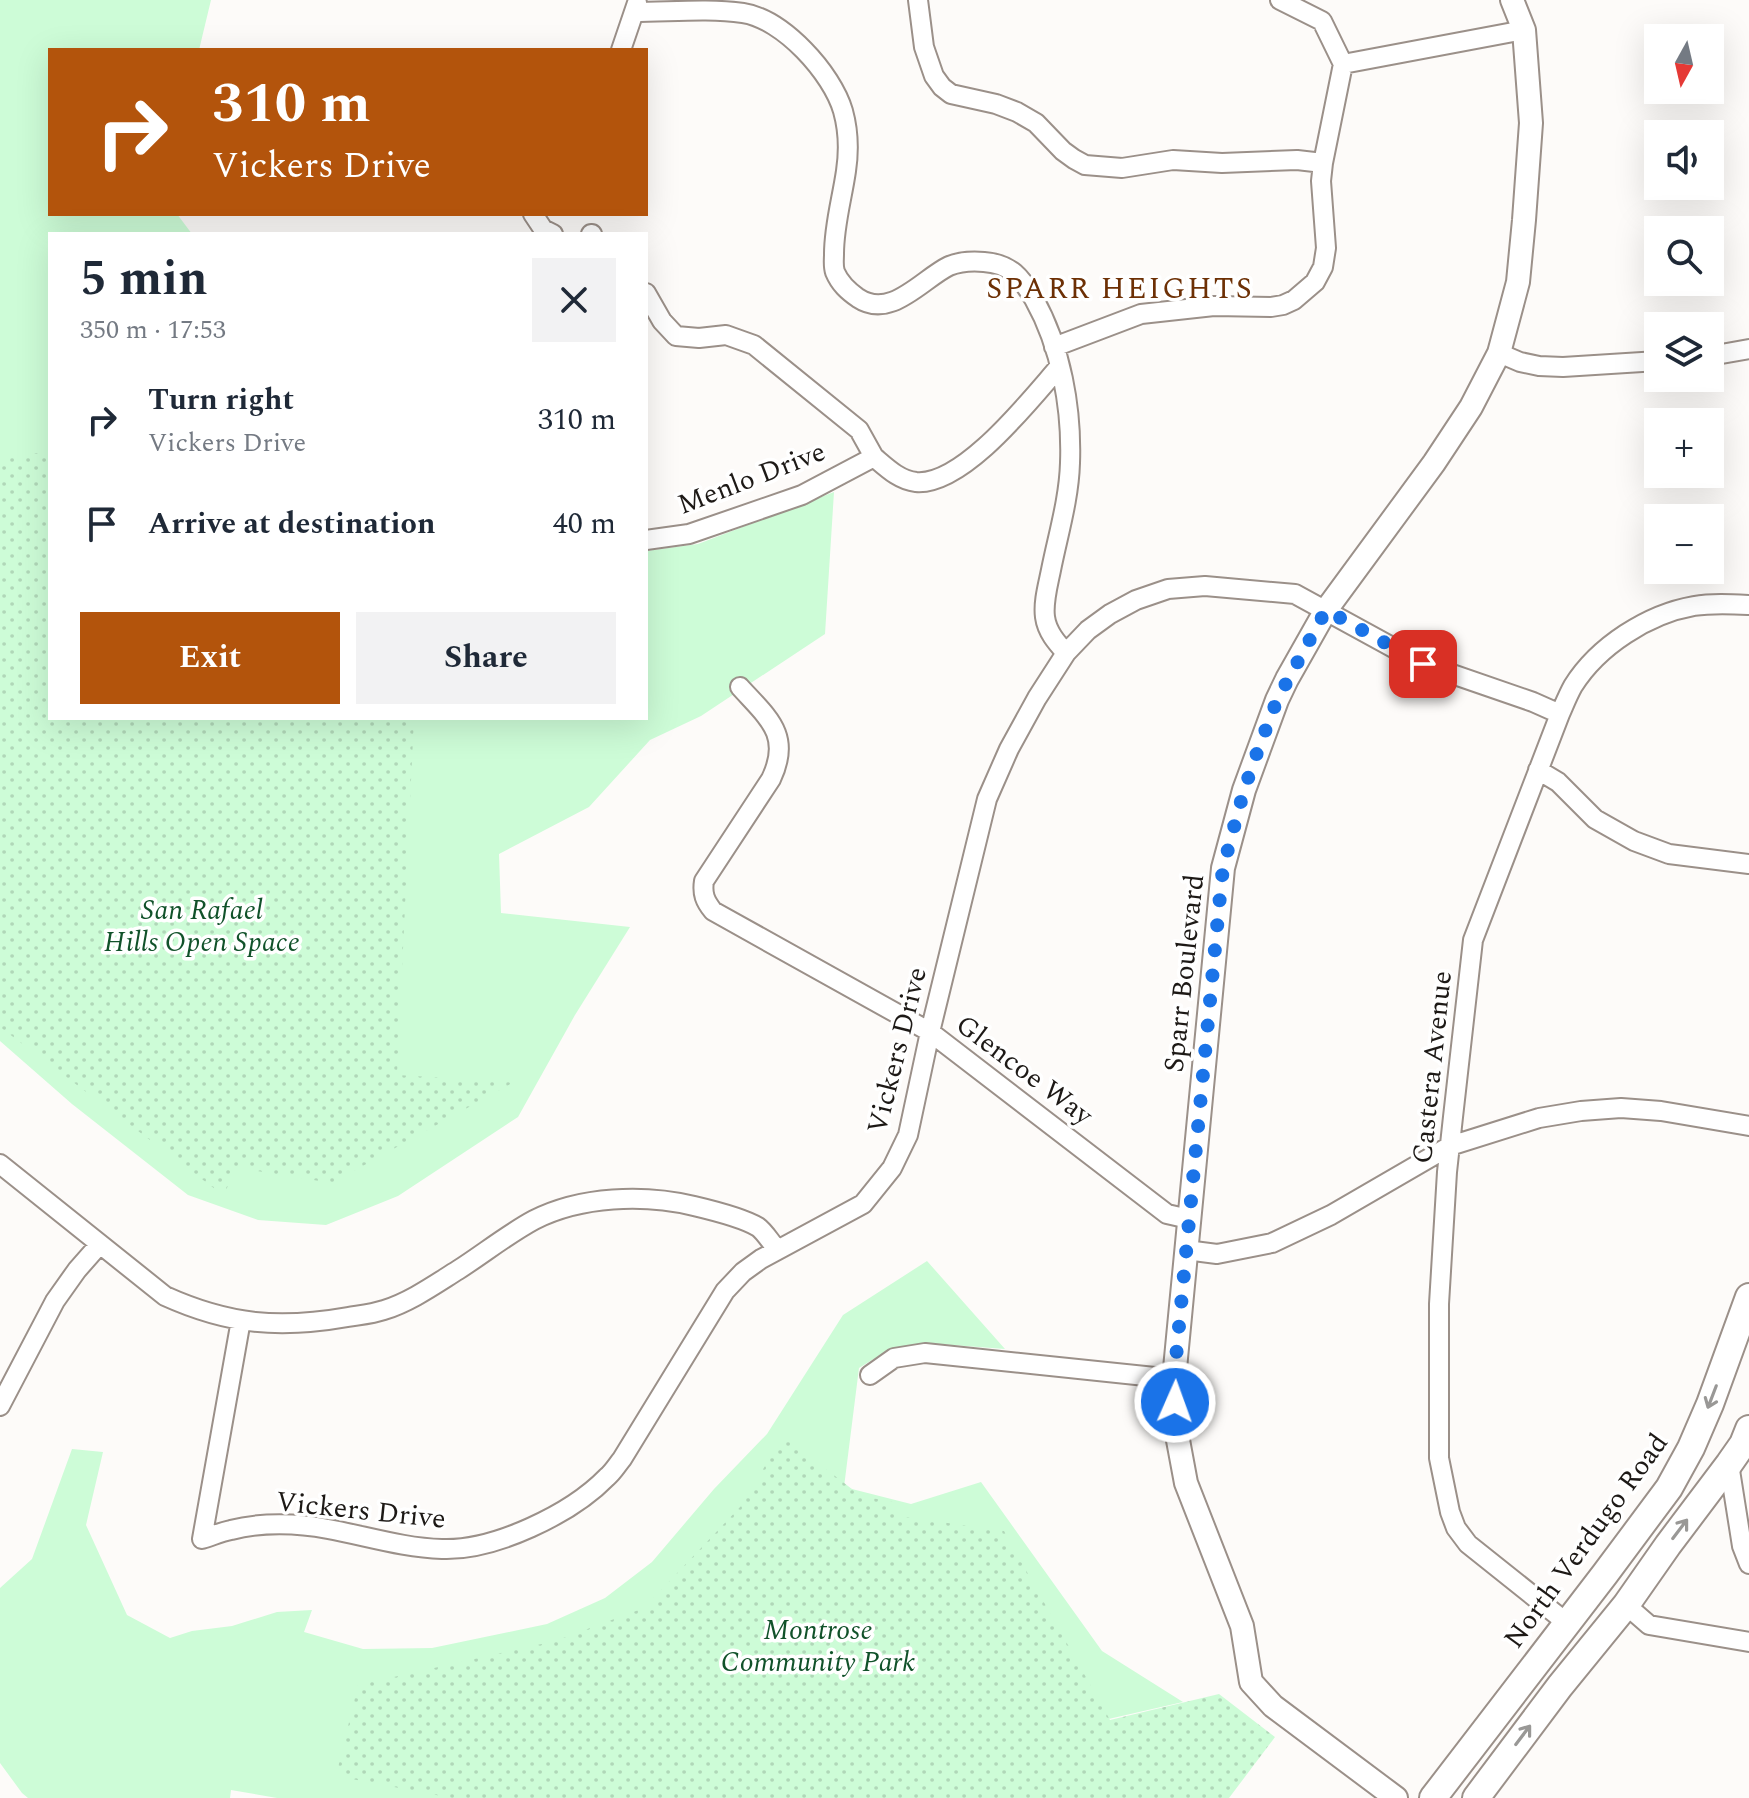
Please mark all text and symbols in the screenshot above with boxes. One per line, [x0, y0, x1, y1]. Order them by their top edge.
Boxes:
north arrow [1644, 24, 1724, 104]
map controls [1644, 24, 1724, 584]
text: 310 m [212, 62, 371, 147]
icon: right [80, 80, 184, 184]
button: sound [1644, 120, 1724, 200]
text: Vickers Drive [212, 139, 431, 194]
button: search [1644, 216, 1724, 296]
text: 5 min [80, 243, 208, 316]
button: close [532, 258, 616, 342]
district label: SPARR HEIGHTS [986, 266, 1254, 312]
text: 350 m · 17:53 [80, 310, 226, 350]
button: layers [1644, 312, 1724, 392]
text: Turn right [148, 377, 294, 423]
text: 310 m [538, 397, 616, 443]
icon: right [80, 398, 124, 442]
button: + [1644, 408, 1724, 488]
text: Vickers Drive [148, 423, 306, 463]
street label: Menlo Drive [671, 430, 832, 526]
text: Arrive at destination [148, 501, 435, 547]
text: 40 m [553, 501, 616, 547]
icon: arrive [80, 502, 124, 546]
button: − [1644, 504, 1724, 584]
button: Exit [80, 612, 340, 704]
button: Share [356, 612, 616, 704]
pin [1389, 630, 1457, 698]
icon: arrive [1401, 642, 1445, 686]
street label: Sparr Boulevard [1153, 872, 1216, 1074]
park label: San Rafael Hills Open Space [104, 889, 300, 964]
street label: Vickers Drive [856, 963, 939, 1138]
street label: Castera Avenue [1401, 969, 1464, 1166]
street label: Glencoe Way [946, 1004, 1103, 1137]
position arrow [1133, 1360, 1217, 1444]
one-way arrow [1704, 1384, 1718, 1409]
street label: North Verdugo Road [1493, 1424, 1679, 1658]
street label: Vickers Drive [274, 1480, 448, 1541]
one-way arrow [1672, 1519, 1689, 1540]
park label: Montrose Community Park [721, 1609, 915, 1684]
one-way arrow [1514, 1725, 1531, 1747]

